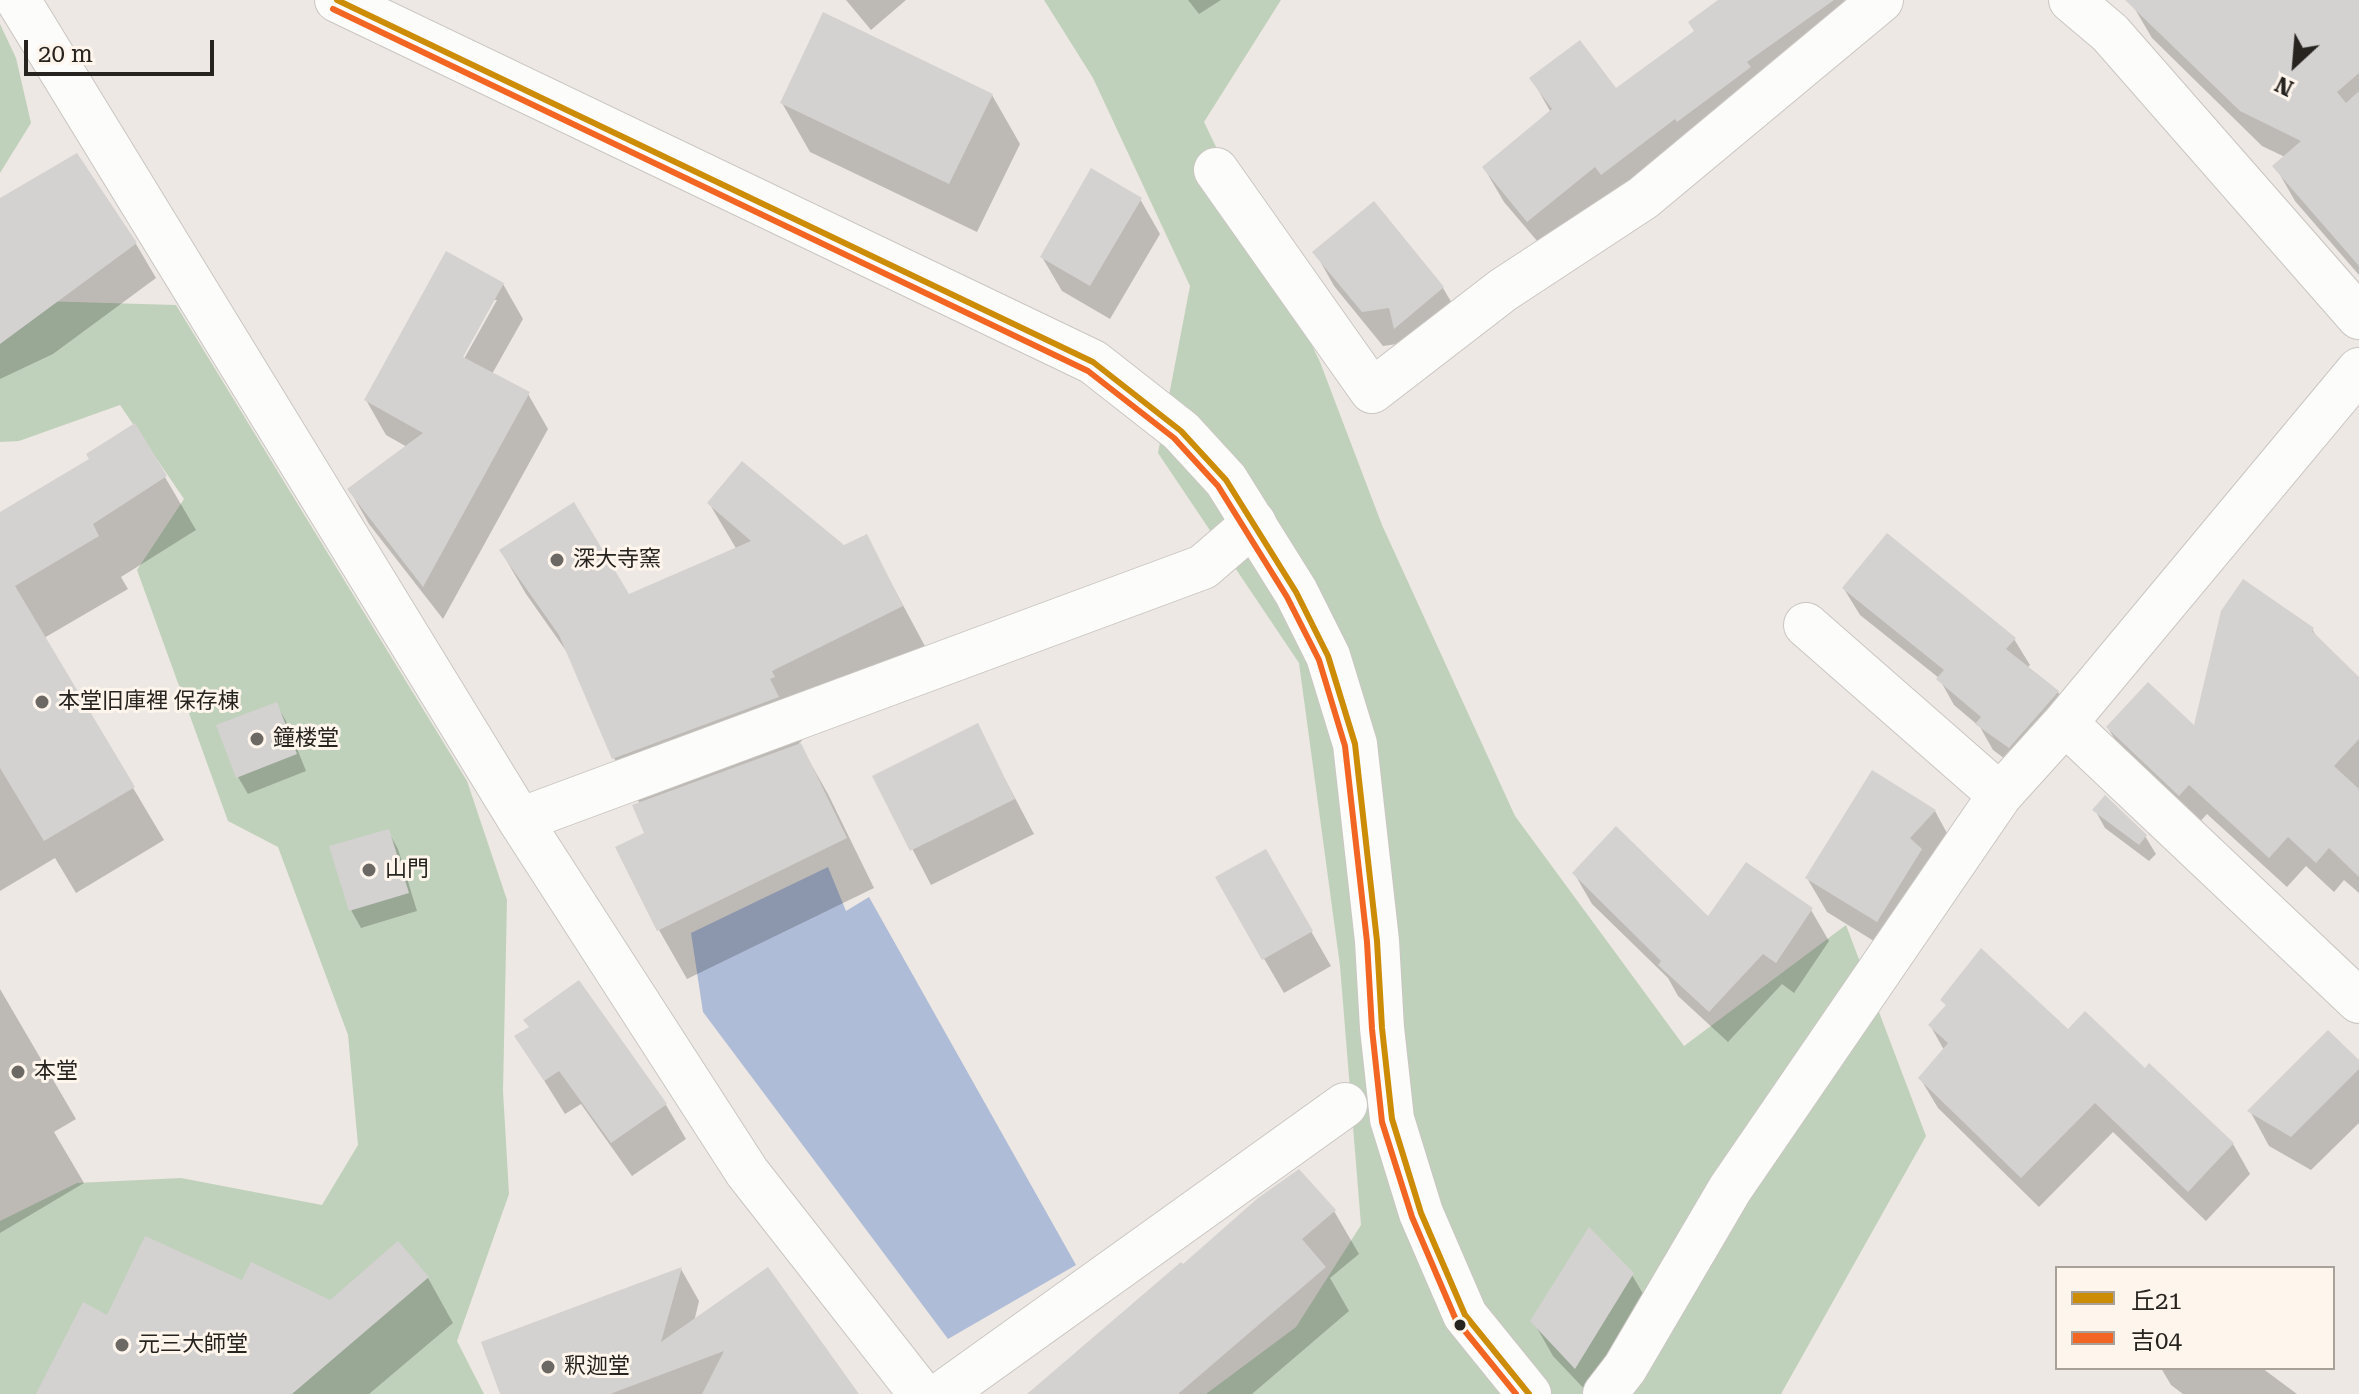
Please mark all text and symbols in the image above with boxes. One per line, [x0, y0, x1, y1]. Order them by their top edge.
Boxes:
scale bar [28, 24, 218, 74]
north arrow [2255, 24, 2335, 104]
text: 20 m [38, 40, 93, 68]
text: N [2271, 71, 2297, 101]
place label: 深大寺窯 [573, 547, 661, 573]
marker: 深大寺窯 [548, 551, 566, 569]
place label: 本堂旧庫裡 保存棟 [58, 689, 240, 715]
marker: 本堂旧庫裡 保存棟 [33, 693, 51, 711]
place label: 鐘楼堂 [273, 726, 339, 752]
marker: 鐘楼堂 [248, 730, 266, 748]
place label: 山門 [385, 857, 429, 883]
marker: 山門 [360, 861, 378, 879]
place label: 本堂 [34, 1059, 78, 1085]
marker: 本堂 [9, 1063, 27, 1081]
legend [2055, 1266, 2335, 1370]
text: 丘21 [2131, 1287, 2182, 1315]
unlabelled marker [1452, 1317, 1468, 1333]
text: 吉04 [2131, 1327, 2182, 1355]
place label: 元三大師堂 [138, 1332, 248, 1358]
marker: 元三大師堂 [113, 1336, 131, 1354]
place label: 釈迦堂 [564, 1354, 630, 1380]
marker: 釈迦堂 [539, 1358, 557, 1376]

